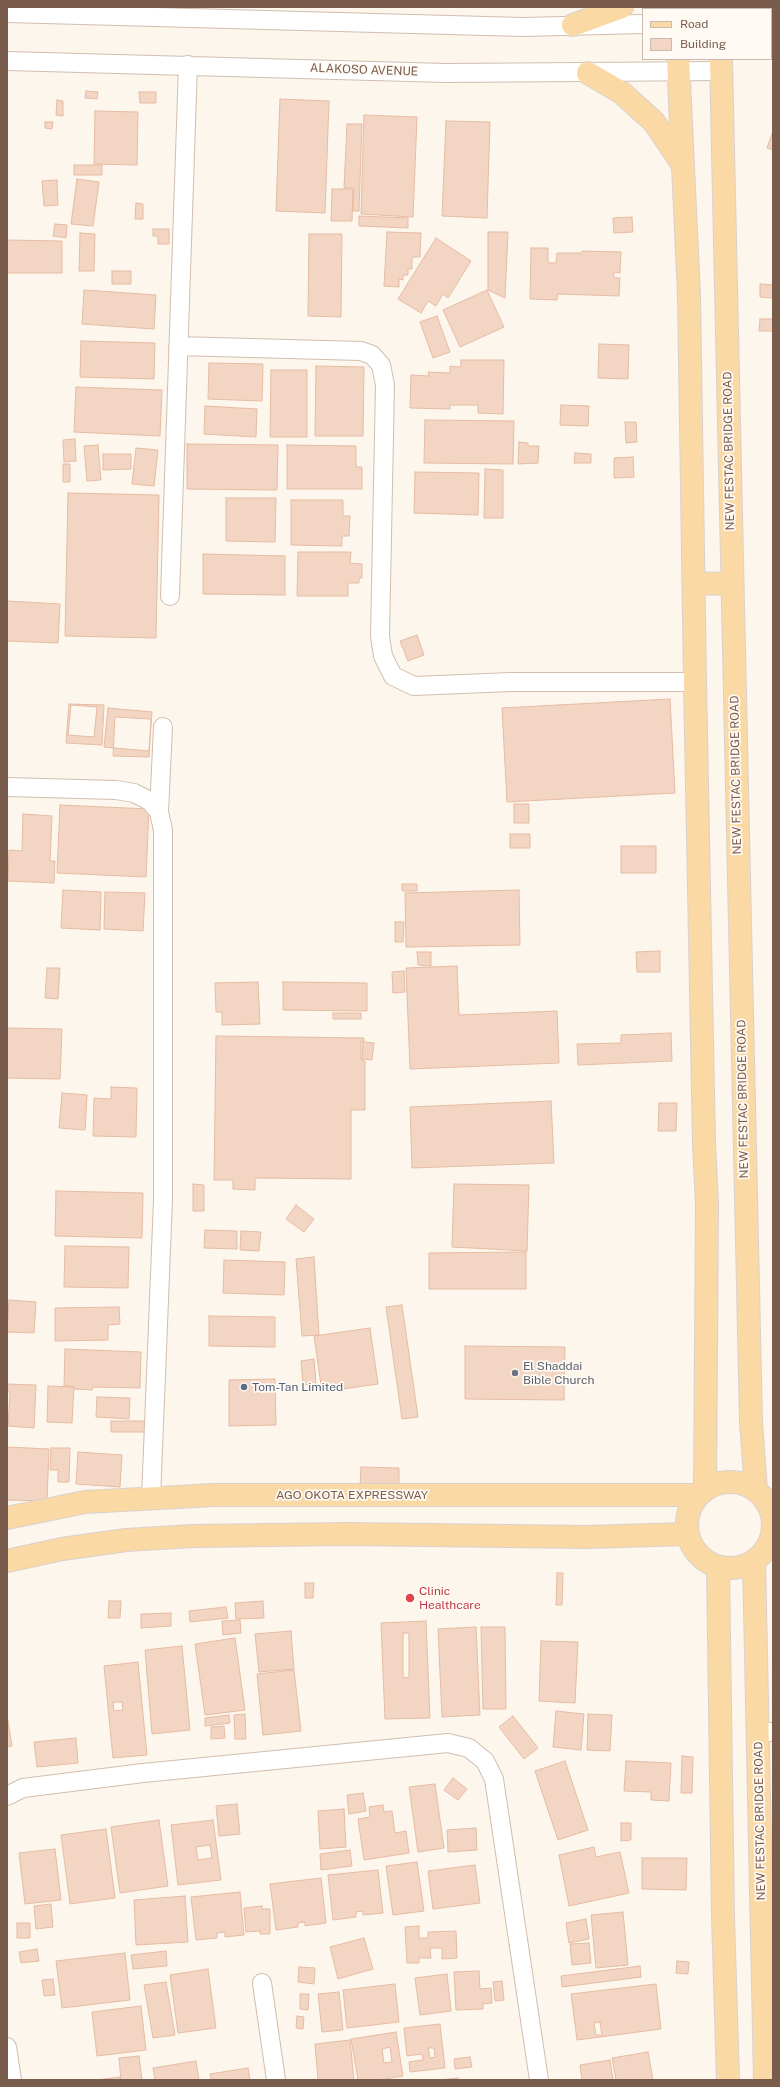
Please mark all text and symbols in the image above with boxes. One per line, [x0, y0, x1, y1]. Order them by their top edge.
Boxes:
legend [642, 8, 772, 60]
text: Road [680, 17, 708, 31]
text: Building [680, 37, 726, 51]
street label: ALAKOSO AVENUE [310, 61, 418, 79]
street label: NEW FESTAC BRIDGE ROAD [720, 371, 738, 531]
street label: NEW FESTAC BRIDGE ROAD [727, 695, 745, 855]
street label: NEW FESTAC BRIDGE ROAD [734, 1019, 752, 1179]
place label: El Shaddai Bible Church [523, 1359, 594, 1387]
marker: El Shaddai Bible Church [510, 1368, 520, 1378]
place label: Tom-Tan Limited [252, 1380, 343, 1394]
marker: Tom-Tan Limited [239, 1382, 249, 1392]
street label: AGO OKOTA EXPRESSWAY [276, 1488, 428, 1502]
place label: Clinic Healthcare [419, 1584, 481, 1612]
marker: Clinic Healthcare [404, 1592, 416, 1604]
street label: NEW FESTAC BRIDGE ROAD [751, 1741, 769, 1901]

